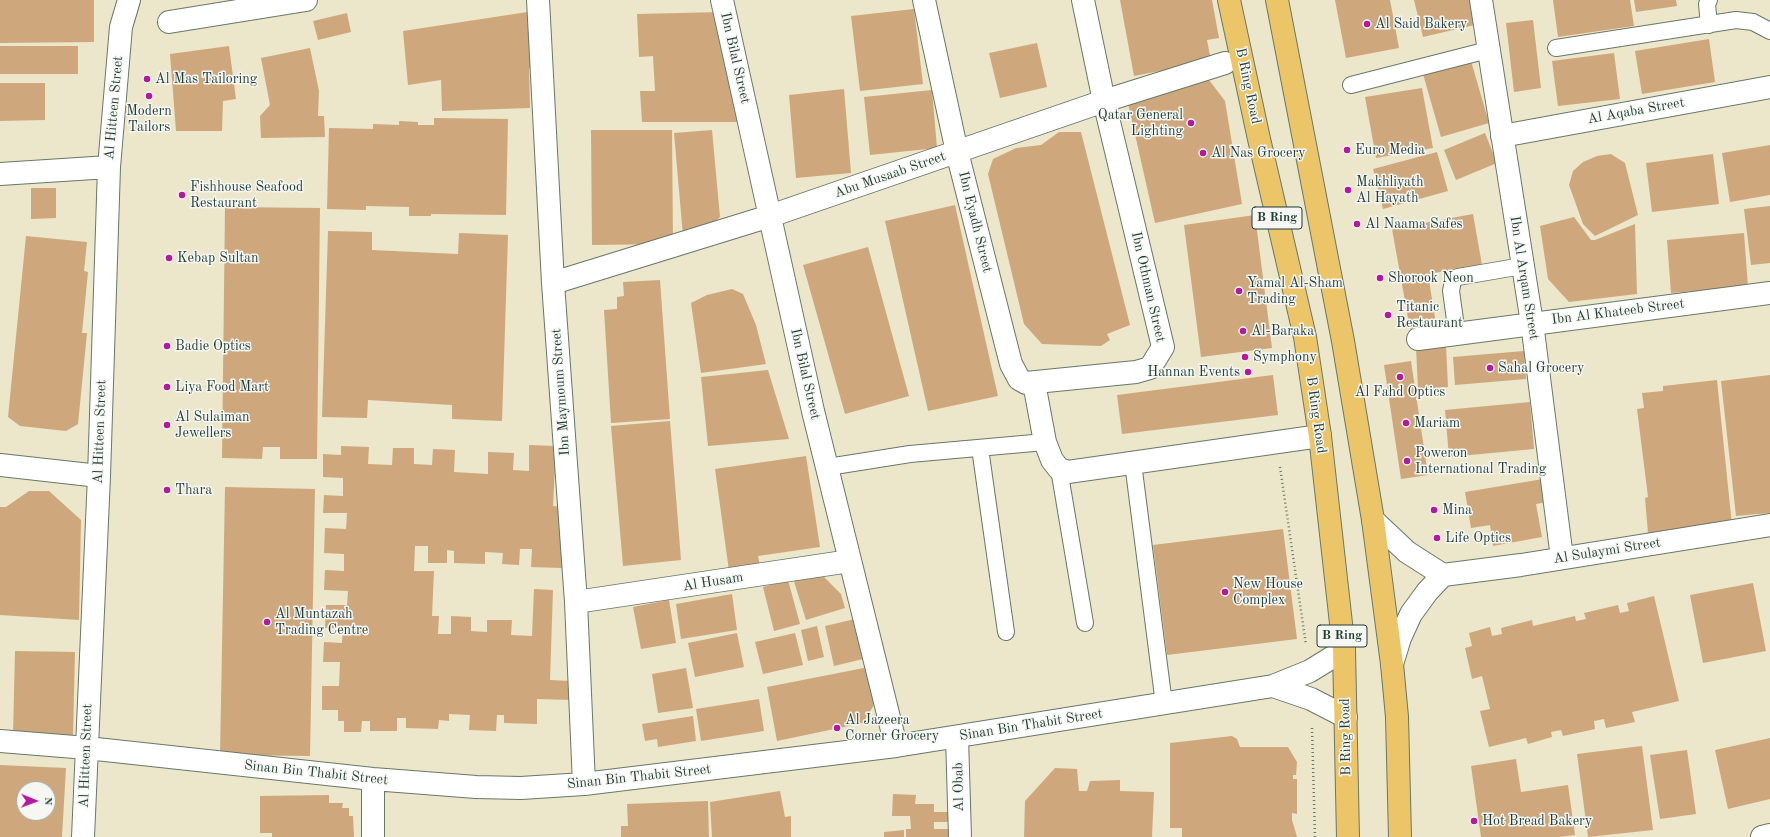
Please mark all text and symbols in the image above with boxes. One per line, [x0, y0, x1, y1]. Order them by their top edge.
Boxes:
street label: Ibn Bilal Street [716, 11, 754, 105]
place label: Al Said Bakery [1375, 16, 1467, 32]
marker: Al Said Bakery [1362, 19, 1372, 29]
street label: B Ring Road [1232, 46, 1264, 126]
street label: Al Hitteen Street [101, 55, 127, 161]
place label: Al Mas Tailoring [155, 71, 257, 87]
marker: Al Mas Tailoring [142, 74, 152, 84]
marker: Modern Tailors [144, 91, 154, 101]
street label: Al Aqaba Street [1586, 94, 1686, 128]
place label: Modern Tailors [126, 103, 172, 136]
place label: Qatar General Lighting [1098, 107, 1183, 140]
marker: Qatar General Lighting [1186, 118, 1196, 128]
place label: Euro Media [1355, 142, 1425, 158]
place label: Al Nas Grocery [1211, 145, 1306, 161]
marker: Euro Media [1342, 145, 1352, 155]
street label: Abu Musaab Street [832, 148, 948, 202]
marker: Al Nas Grocery [1198, 148, 1208, 158]
street label: Ibn Eyadh Street [954, 170, 996, 274]
place label: Makhliyath Al Hayath [1356, 174, 1424, 206]
place label: Fishhouse Seafood Restaurant [190, 179, 303, 212]
marker: Makhliyath Al Hayath [1343, 185, 1353, 195]
marker: Fishhouse Seafood Restaurant [177, 190, 187, 200]
road number: B Ring [1252, 207, 1302, 229]
street label: Ibn Al Arqam Street [1506, 215, 1542, 341]
place label: Al Naama Safes [1365, 216, 1463, 232]
marker: Al Naama Safes [1352, 219, 1362, 229]
street label: Ibn Othman Street [1127, 230, 1169, 344]
place label: Kebap Sultan [177, 250, 259, 266]
marker: Kebap Sultan [164, 253, 174, 263]
place label: Shorook Neon [1388, 270, 1474, 286]
marker: Shorook Neon [1375, 273, 1385, 283]
place label: Yamal Al-Sham Trading [1247, 275, 1343, 308]
marker: Yamal Al-Sham Trading [1234, 286, 1244, 296]
street label: Ibn Al Khateeb Street [1551, 296, 1685, 328]
place label: Titanic Restaurant [1396, 299, 1463, 332]
marker: Titanic Restaurant [1383, 310, 1393, 320]
place label: Al-Baraka [1251, 323, 1314, 339]
marker: Al-Baraka [1238, 326, 1248, 336]
street label: Ibn Bilal Street [786, 327, 824, 421]
street label: Ibn Maymoum Street [548, 328, 574, 456]
place label: Badie Optics [175, 338, 251, 354]
marker: Badie Optics [162, 341, 172, 351]
place label: Symphony [1253, 349, 1317, 365]
marker: Symphony [1240, 352, 1250, 362]
place label: Sahal Grocery [1498, 360, 1584, 376]
marker: Sahal Grocery [1485, 363, 1495, 373]
place label: Hannan Events [1147, 364, 1240, 380]
marker: Hannan Events [1243, 367, 1253, 377]
marker: Al Fahd Optics [1395, 372, 1405, 382]
street label: B Ring Road [1302, 375, 1330, 455]
place label: Liya Food Mart [175, 379, 269, 395]
street label: Al Hitteen Street [90, 380, 110, 484]
marker: Liya Food Mart [162, 382, 172, 392]
place label: Al Fahd Optics [1355, 384, 1445, 400]
place label: Al Sulaiman Jewellers [175, 409, 250, 442]
place label: Mariam [1414, 415, 1460, 431]
marker: Mariam [1401, 418, 1411, 428]
marker: Al Sulaiman Jewellers [162, 420, 172, 430]
place label: Poweron International Trading [1415, 445, 1546, 478]
marker: Poweron International Trading [1402, 456, 1412, 466]
place label: Thara [175, 482, 212, 498]
marker: Thara [162, 485, 172, 495]
place label: Mina [1442, 502, 1472, 518]
marker: Mina [1429, 505, 1439, 515]
place label: Life Optics [1445, 530, 1511, 546]
marker: Life Optics [1432, 533, 1442, 543]
street label: Al Sulaymi Street [1552, 534, 1662, 568]
street label: Al Husam [682, 569, 744, 595]
place label: New House Complex [1233, 576, 1303, 608]
marker: New House Complex [1220, 587, 1230, 597]
place label: Al Muntazah Trading Centre [275, 606, 368, 638]
marker: Al Muntazah Trading Centre [262, 617, 272, 627]
road number: B Ring [1317, 625, 1367, 647]
street label: B Ring Road [1337, 698, 1355, 776]
street label: Al Hitteen Street [76, 704, 96, 808]
street label: Sinan Bin Thabit Street [958, 705, 1104, 745]
place label: Al Jazeera Corner Grocery [845, 712, 939, 744]
marker: Al Jazeera Corner Grocery [832, 723, 842, 733]
street label: Sinan Bin Thabit Street [243, 757, 389, 789]
street label: Sinan Bin Thabit Street [566, 761, 712, 793]
street label: Al Obab [950, 762, 968, 812]
north arrow [16, 781, 56, 821]
text: N [42, 797, 53, 805]
place label: Hot Bread Bakery [1482, 813, 1592, 829]
marker: Hot Bread Bakery [1469, 816, 1479, 826]

